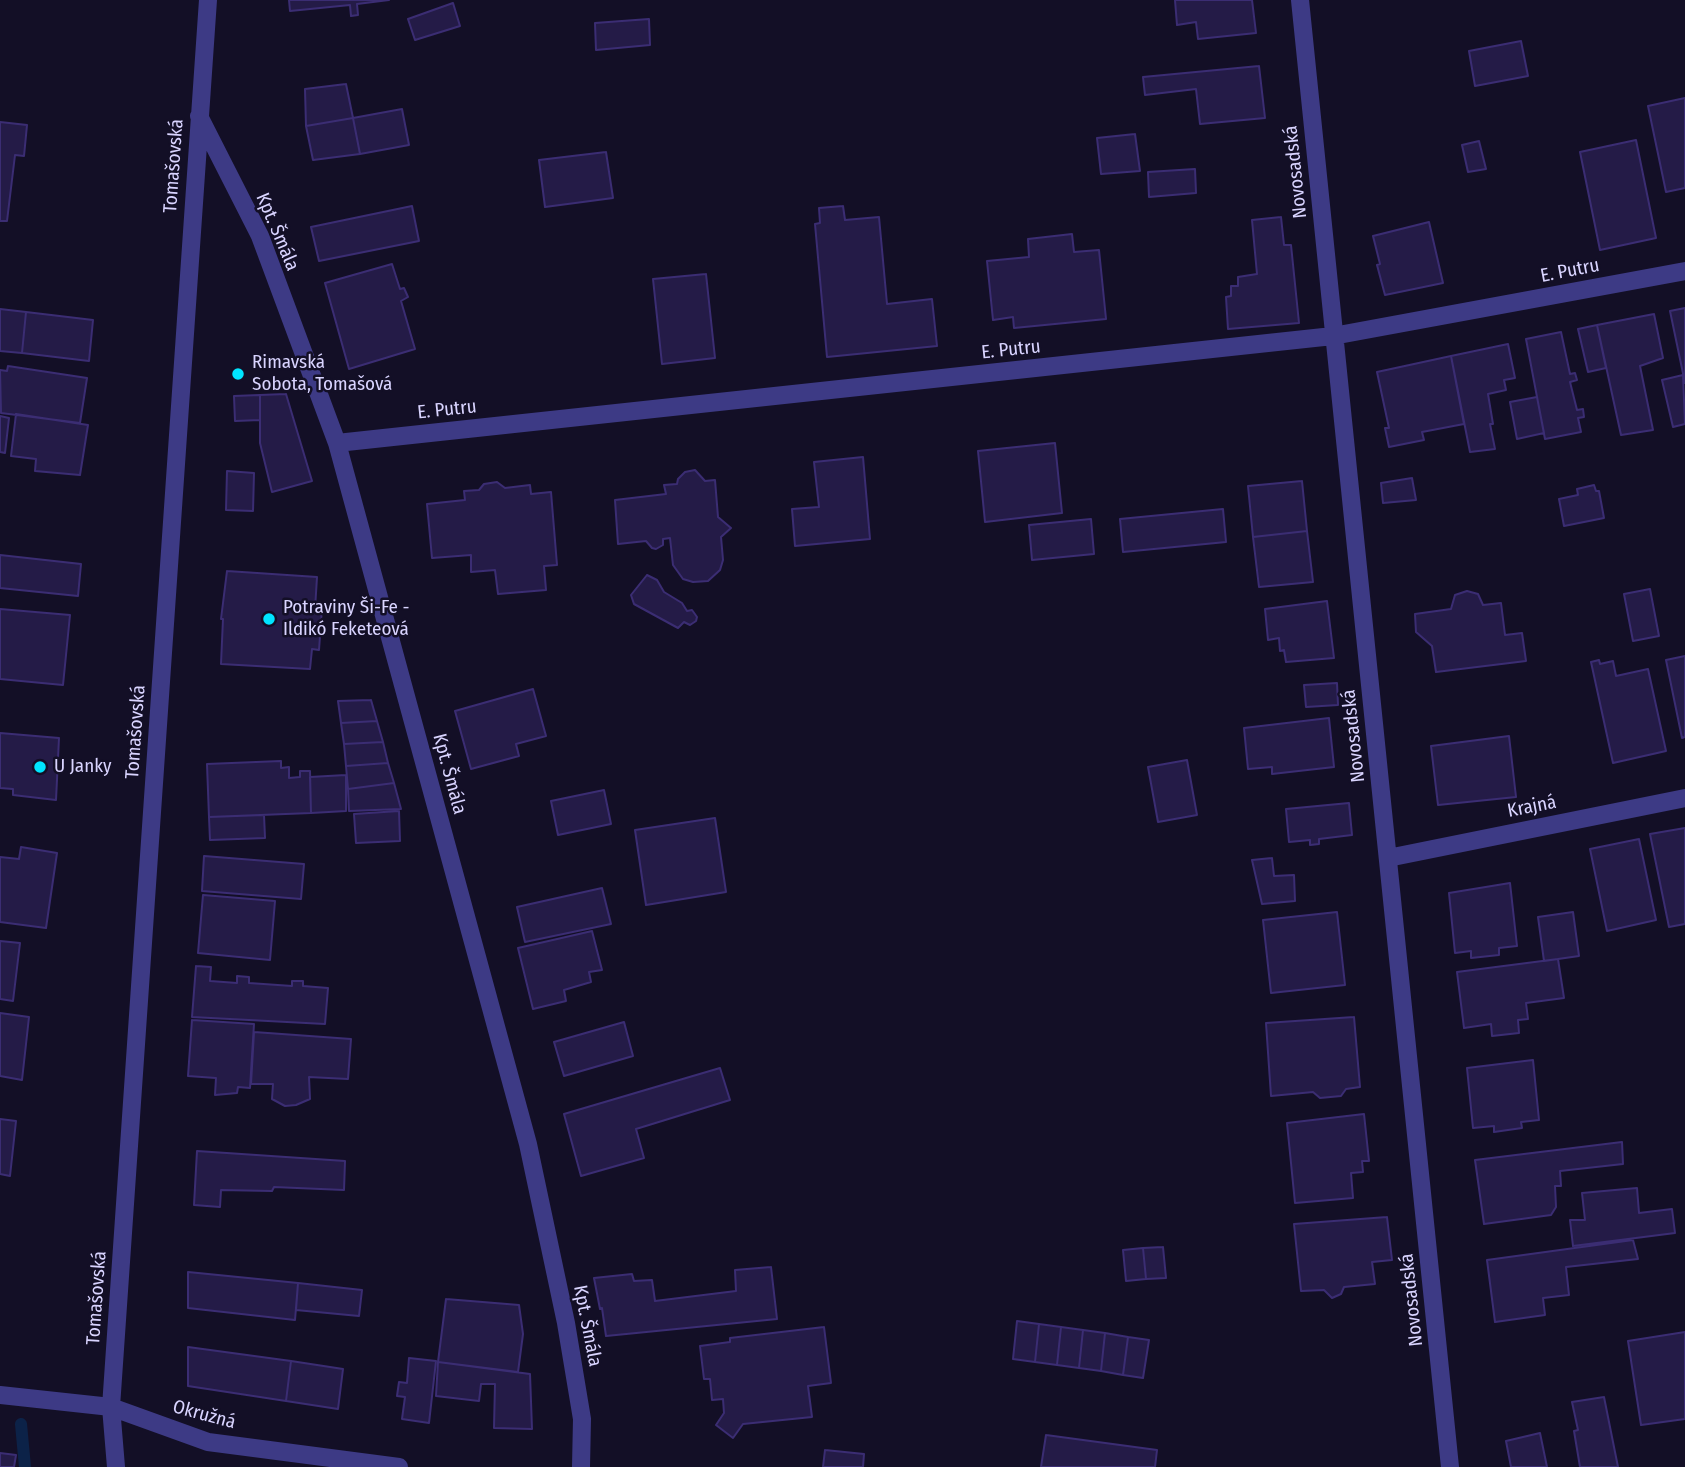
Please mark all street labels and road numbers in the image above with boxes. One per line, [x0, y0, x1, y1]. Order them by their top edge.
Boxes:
street label: Tomašovská [159, 118, 189, 214]
street label: Novosadská [1280, 124, 1312, 220]
street label: Kpt. Šmála [250, 190, 304, 274]
street label: E. Putru [1539, 254, 1601, 288]
street label: E. Putru [980, 336, 1042, 364]
street label: E. Putru [416, 396, 478, 424]
street label: Tomašovská [121, 684, 151, 780]
street label: Novosadská [1338, 688, 1370, 784]
street label: Kpt. Šmála [427, 731, 471, 817]
street label: Krajná [1506, 791, 1558, 823]
street label: Tomašovská [82, 1250, 112, 1346]
street label: Novosadská [1396, 1252, 1428, 1348]
street label: Kpt. Šmála [568, 1283, 606, 1369]
street label: Okružná [170, 1396, 238, 1434]

